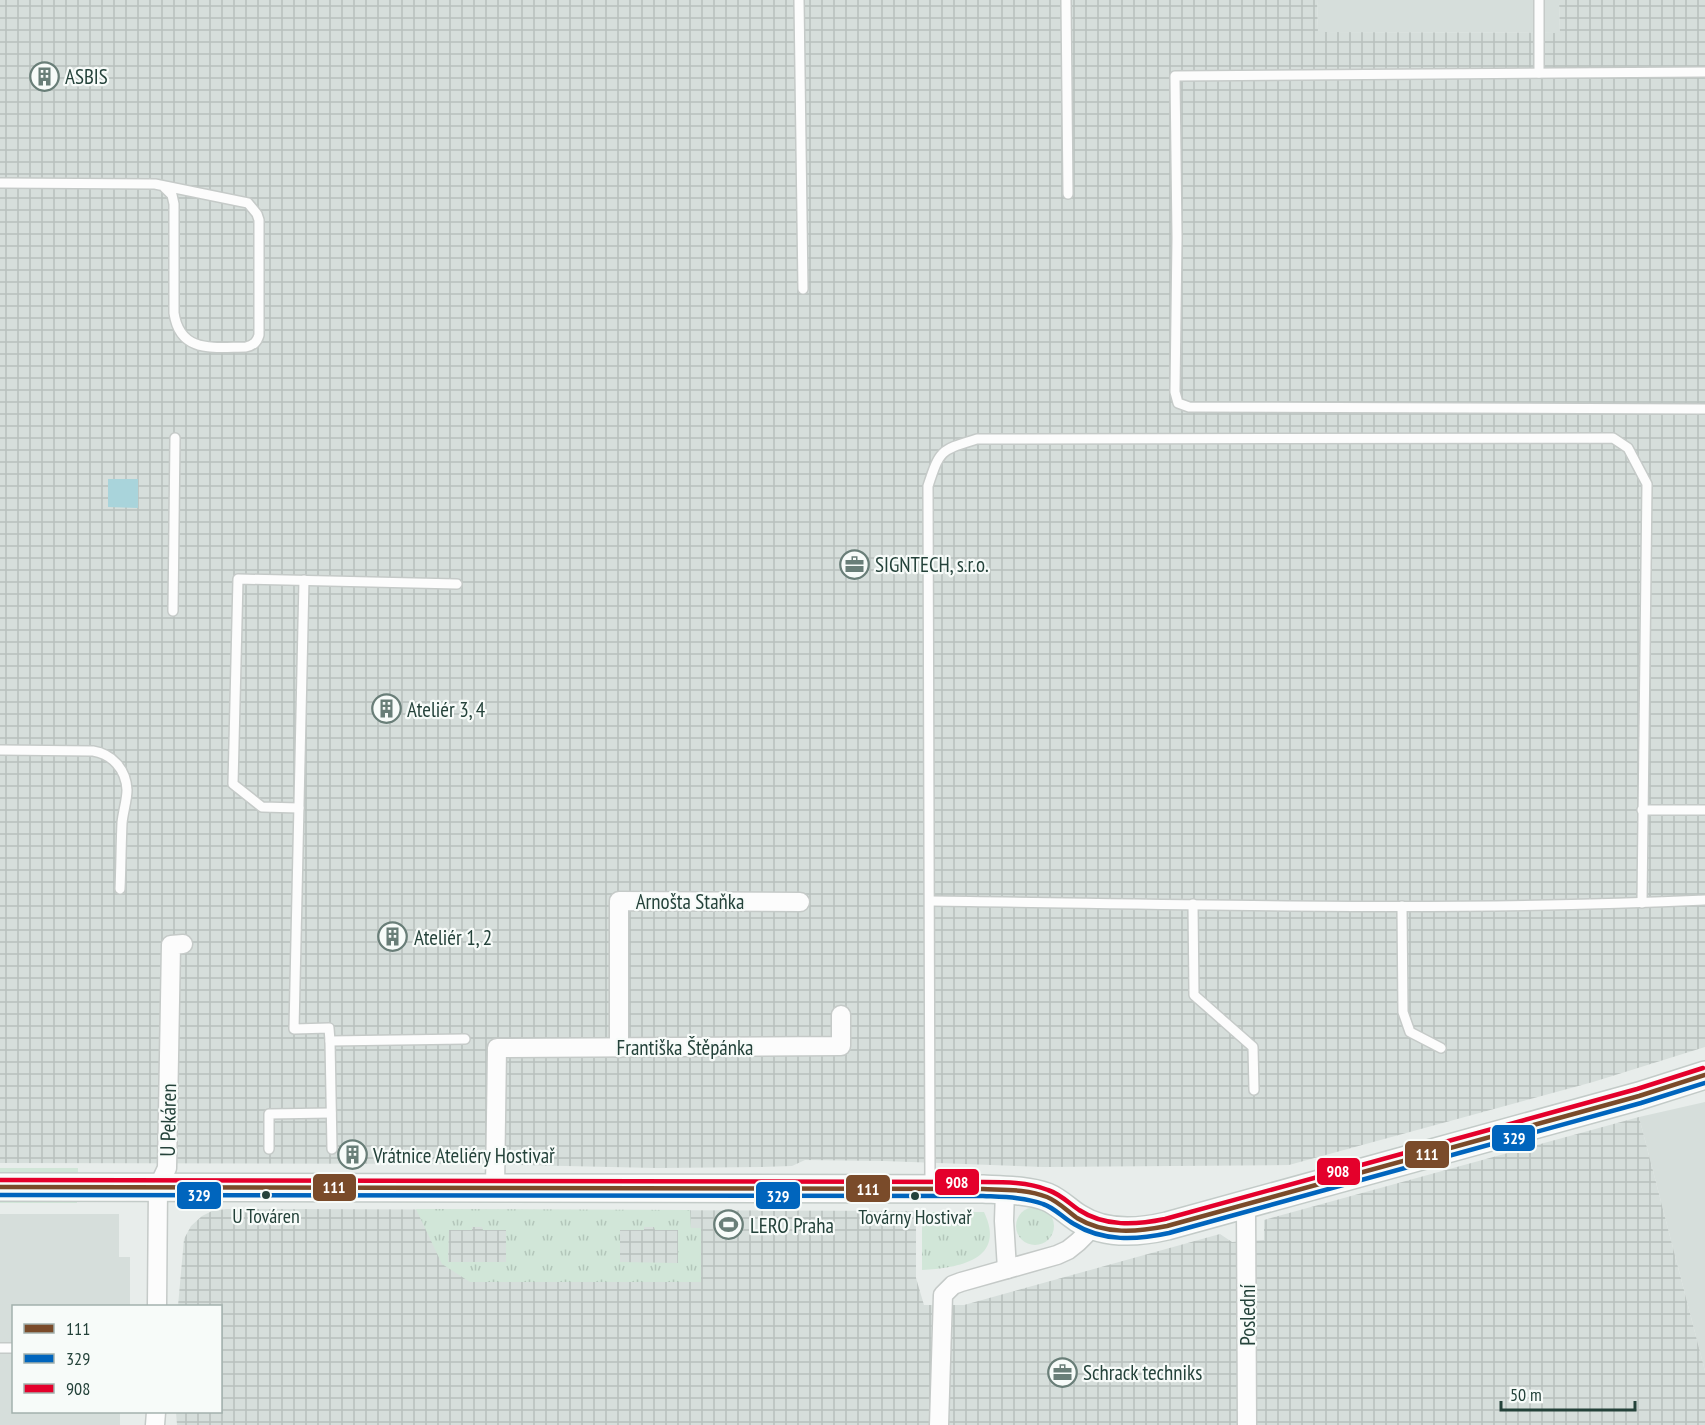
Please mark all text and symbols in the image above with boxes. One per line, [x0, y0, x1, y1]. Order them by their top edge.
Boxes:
building icon: ASBIS [28, 60, 60, 92]
place label: ASBIS [65, 63, 108, 90]
office icon: SIGNTECH, s.r.o. [838, 548, 870, 580]
place label: SIGNTECH, s.r.o. [875, 551, 989, 578]
building icon: Ateliér 3, 4 [370, 693, 402, 725]
place label: Ateliér 3, 4 [407, 696, 486, 723]
street label: Arnošta Staňka [636, 888, 744, 915]
building icon: Ateliér 1, 2 [377, 921, 409, 953]
place label: Ateliér 1, 2 [414, 924, 492, 951]
street label: Františka Štěpánka [616, 1034, 754, 1061]
street label: U Pekáren [154, 1083, 182, 1157]
line badge: 329 [1491, 1124, 1536, 1152]
text: 329 [1503, 1128, 1525, 1148]
building icon: Vrátnice Ateliéry Hostivař [336, 1139, 368, 1171]
line badge: 111 [1404, 1140, 1450, 1169]
place label: Vrátnice Ateliéry Hostivař [372, 1142, 555, 1169]
text: 111 [1416, 1144, 1438, 1164]
line badge: 908 [1316, 1157, 1361, 1186]
text: 908 [1327, 1161, 1349, 1181]
line badge: 908 [934, 1168, 980, 1196]
text: 908 [946, 1172, 968, 1192]
line badge: 111 [312, 1173, 357, 1202]
line badge: 111 [845, 1174, 891, 1203]
text: 111 [323, 1177, 345, 1197]
text: 111 [857, 1179, 879, 1199]
line badge: 329 [176, 1181, 222, 1210]
line badge: 329 [755, 1181, 801, 1210]
text: 329 [188, 1185, 210, 1205]
text: 329 [767, 1186, 789, 1206]
marker: U Továren [260, 1189, 272, 1201]
marker: Továrny Hostivař [909, 1190, 921, 1202]
place label: U Továren [232, 1203, 300, 1229]
place label: Továrny Hostivař [858, 1204, 972, 1230]
sports icon: LERO Praha [713, 1209, 745, 1241]
place label: LERO Praha [750, 1212, 834, 1239]
street label: Poslední [1234, 1284, 1261, 1346]
legend [12, 1305, 222, 1413]
text: 111 [66, 1317, 90, 1340]
text: 329 [66, 1347, 90, 1370]
office icon: Schrack techniks [1046, 1356, 1078, 1388]
place label: Schrack techniks [1083, 1359, 1202, 1386]
scale bar [1501, 1374, 1634, 1412]
text: 908 [66, 1377, 90, 1400]
text: 50 m [1510, 1383, 1542, 1406]

